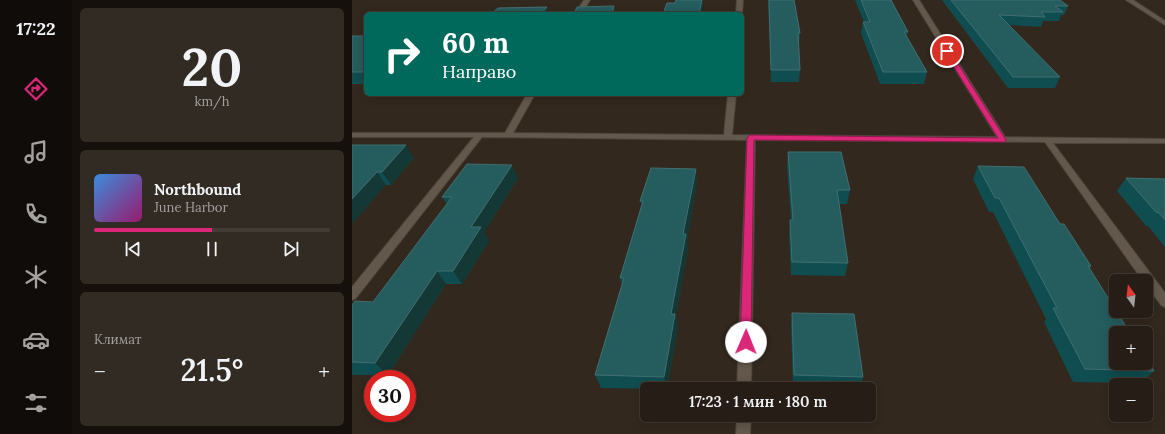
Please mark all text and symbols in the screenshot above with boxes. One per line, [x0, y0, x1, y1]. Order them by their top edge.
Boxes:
text: 17:22 [16, 17, 56, 40]
text: 60 m [442, 25, 509, 61]
icon: right [376, 28, 428, 80]
text: 20 [182, 34, 242, 100]
pin [930, 34, 964, 68]
icon: arrive [936, 40, 958, 62]
text: Направо [442, 60, 516, 83]
icon: directions [22, 75, 50, 103]
text: km/h [194, 93, 230, 110]
icon: music [22, 138, 50, 166]
text: Northbound [154, 180, 241, 199]
text: June Harbor [154, 199, 228, 216]
icon: phone [22, 200, 50, 228]
icon: previous [122, 238, 144, 260]
icon: pause [201, 238, 223, 260]
icon: next [280, 238, 302, 260]
icon: climate [22, 263, 50, 291]
north arrow [1109, 274, 1153, 318]
map controls [1109, 274, 1153, 422]
position arrow [725, 321, 767, 363]
icon: car [22, 326, 50, 354]
button: + [1109, 326, 1153, 370]
text: Климат [94, 331, 141, 348]
text: 21.5° [181, 351, 243, 389]
text: − [94, 357, 106, 385]
text: + [318, 357, 330, 385]
speed limit sign: 30 [364, 370, 416, 422]
button: − [1109, 378, 1153, 422]
icon: filters [22, 389, 50, 417]
text: 17:23 · 1 мин · 180 m [689, 392, 827, 411]

